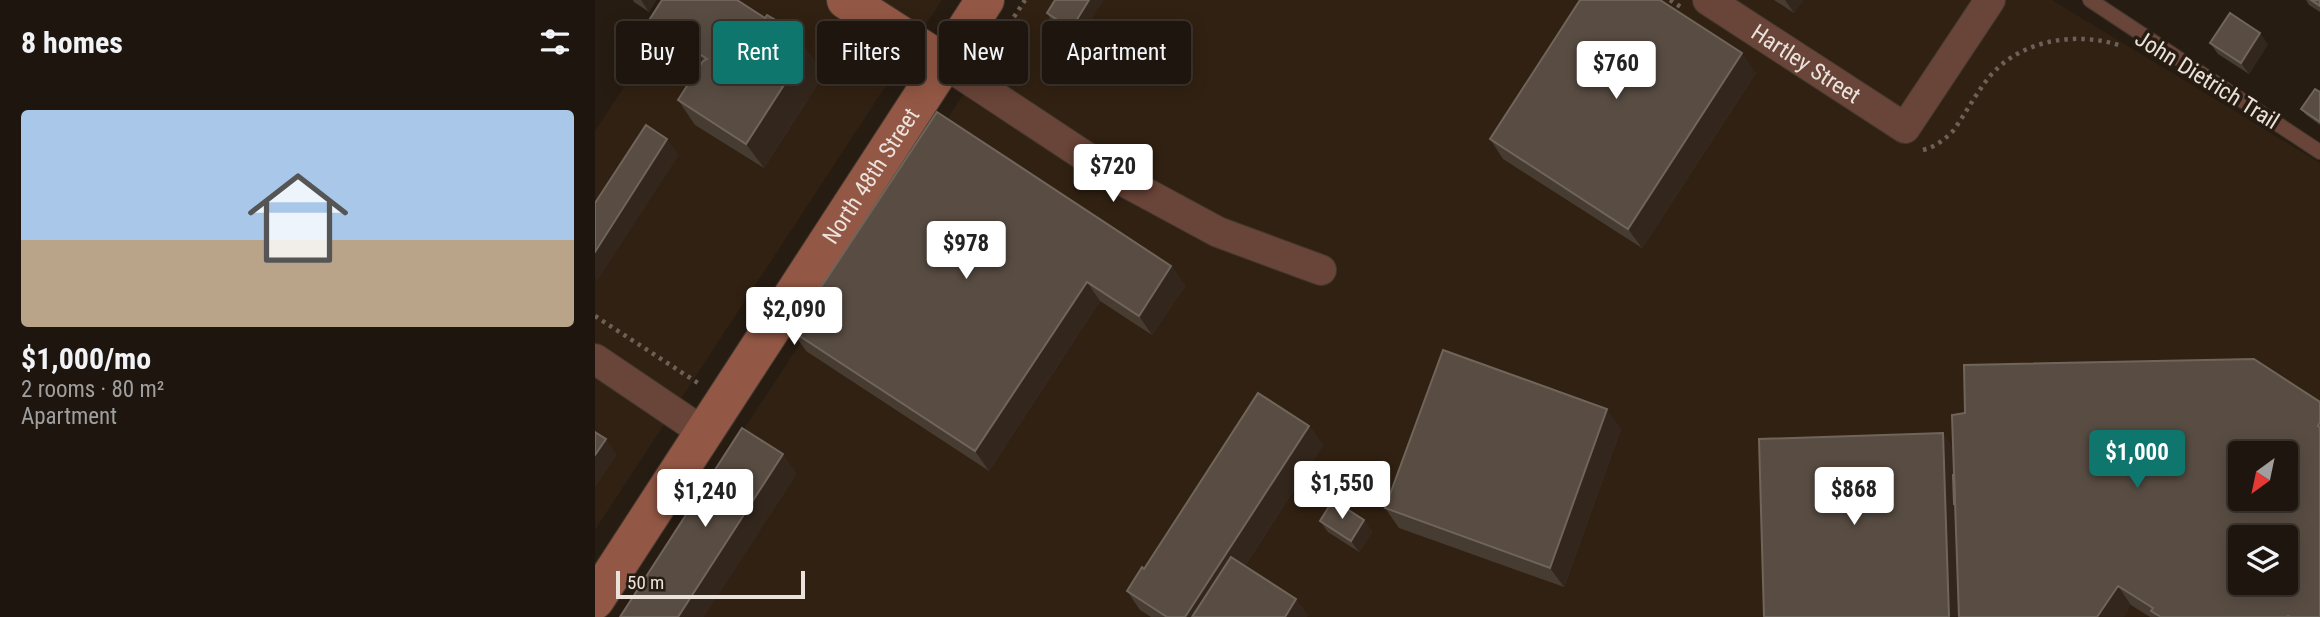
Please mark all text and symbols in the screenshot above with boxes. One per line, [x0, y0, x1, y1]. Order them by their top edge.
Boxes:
street label: Hartley Street [1747, 19, 1866, 109]
chip: Buy [616, 21, 699, 84]
chip: Rent [713, 21, 803, 84]
chip: Filters [817, 21, 925, 84]
chip: New [939, 21, 1028, 84]
chip: Apartment [1042, 21, 1191, 84]
icon: filters [536, 23, 574, 61]
text: 8 homes [21, 25, 123, 60]
street label: John Dietrich Trail [2130, 25, 2284, 135]
pin: $760 [1575, 42, 1657, 101]
text: $760 [1593, 50, 1639, 77]
street label: North 48th Street [817, 103, 925, 249]
pin: $720 [1072, 144, 1154, 204]
text: $720 [1090, 153, 1136, 180]
icon: home [235, 155, 361, 281]
pin: $978 [925, 222, 1007, 281]
text: $978 [943, 230, 989, 257]
pin: $2,090 [737, 288, 851, 347]
text: $2,090 [762, 296, 826, 323]
text: $1,000/mo [21, 341, 151, 376]
text: 2 rooms · 80 m² [21, 376, 164, 403]
text: Apartment [21, 403, 117, 430]
pin: $1,000 [2080, 430, 2194, 490]
text: $1,000 [2105, 439, 2169, 466]
north arrow [2228, 441, 2298, 511]
map controls [2228, 441, 2298, 595]
pin: $1,550 [1285, 462, 1399, 521]
pin: $868 [1813, 468, 1895, 527]
pin: $1,240 [648, 470, 762, 529]
text: $1,550 [1310, 470, 1374, 497]
text: $868 [1831, 476, 1877, 503]
text: $1,240 [673, 478, 737, 505]
button: layers [2228, 525, 2298, 595]
scale bar [616, 568, 805, 600]
text: 50 m [627, 571, 664, 594]

